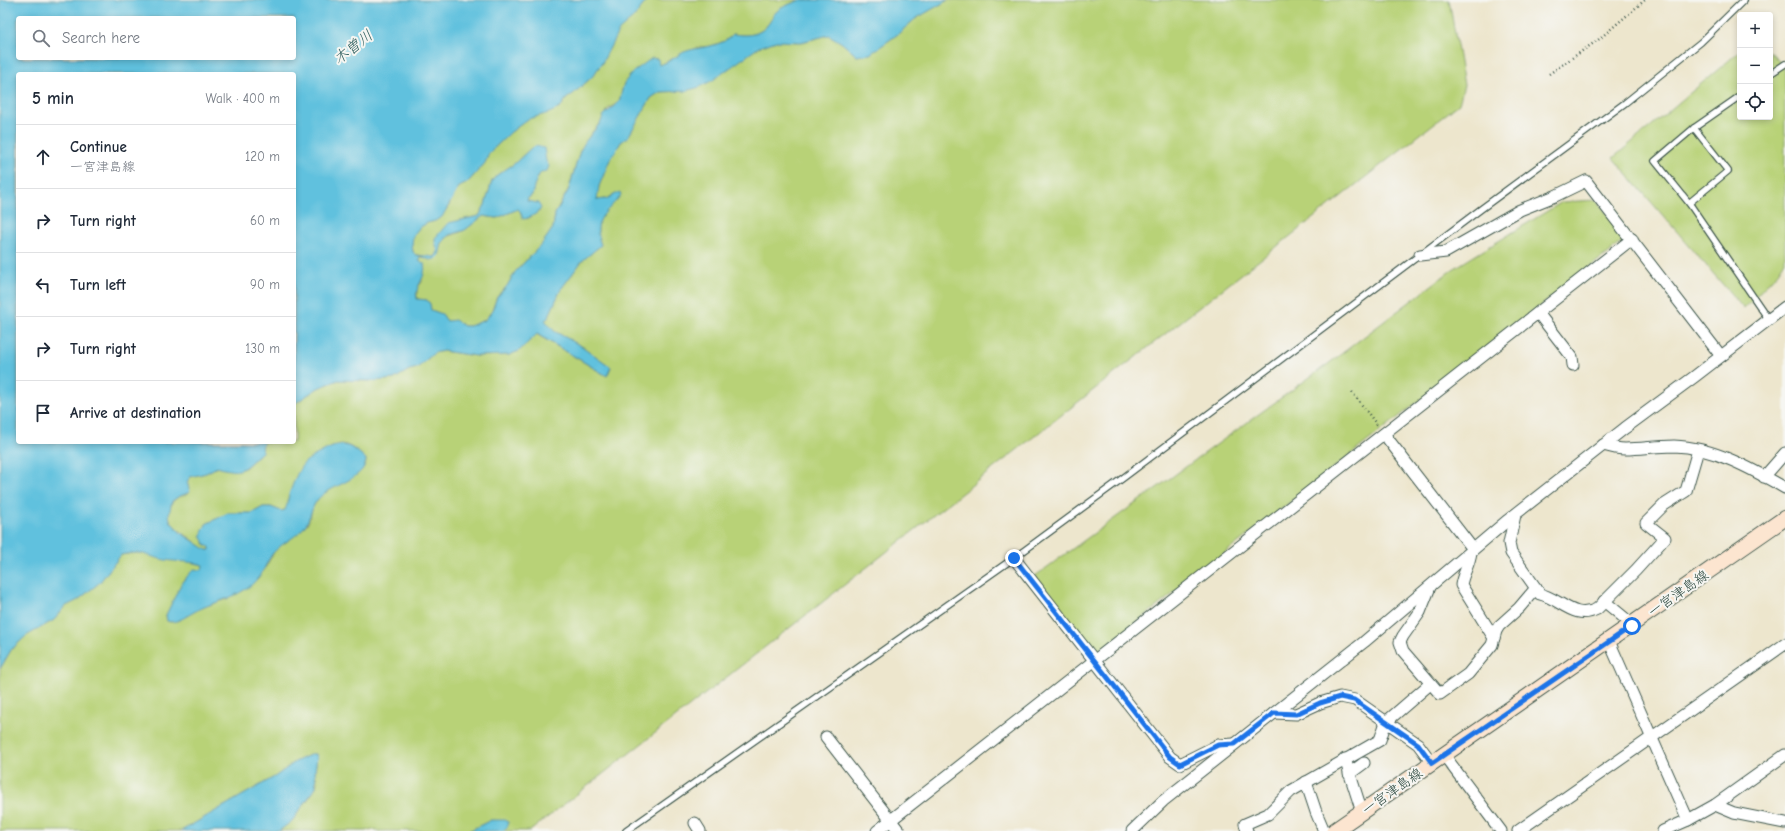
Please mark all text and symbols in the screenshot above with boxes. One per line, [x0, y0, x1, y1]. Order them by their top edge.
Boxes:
map controls [1737, 12, 1773, 120]
button: + [1737, 12, 1773, 48]
search box [16, 16, 296, 60]
water label: 木曽川 [330, 26, 376, 68]
icon: search [30, 27, 52, 49]
text: Search here [62, 29, 140, 47]
button: − [1737, 48, 1773, 84]
button: locate [1737, 84, 1773, 120]
text: 5 min [32, 89, 74, 108]
text: Walk · 400 m [206, 91, 280, 106]
text: Continue [70, 138, 127, 156]
icon: ahead [32, 146, 54, 168]
text: 120 m [245, 149, 280, 164]
text: 一宮津島線 [70, 159, 135, 174]
icon: right [32, 210, 54, 232]
text: Turn right [70, 212, 136, 230]
text: 60 m [250, 213, 280, 228]
icon: left [32, 274, 54, 296]
text: Turn left [70, 276, 126, 294]
text: 90 m [250, 277, 280, 292]
icon: right [32, 338, 54, 360]
text: Turn right [70, 340, 136, 358]
text: 130 m [245, 341, 280, 356]
icon: arrive [32, 402, 54, 424]
text: Arrive at destination [70, 404, 201, 422]
route end [1005, 549, 1023, 567]
street label: 一宮津島線 [1645, 566, 1712, 620]
route start [1623, 617, 1641, 635]
street label: 一宮津島線 [1359, 764, 1426, 818]

